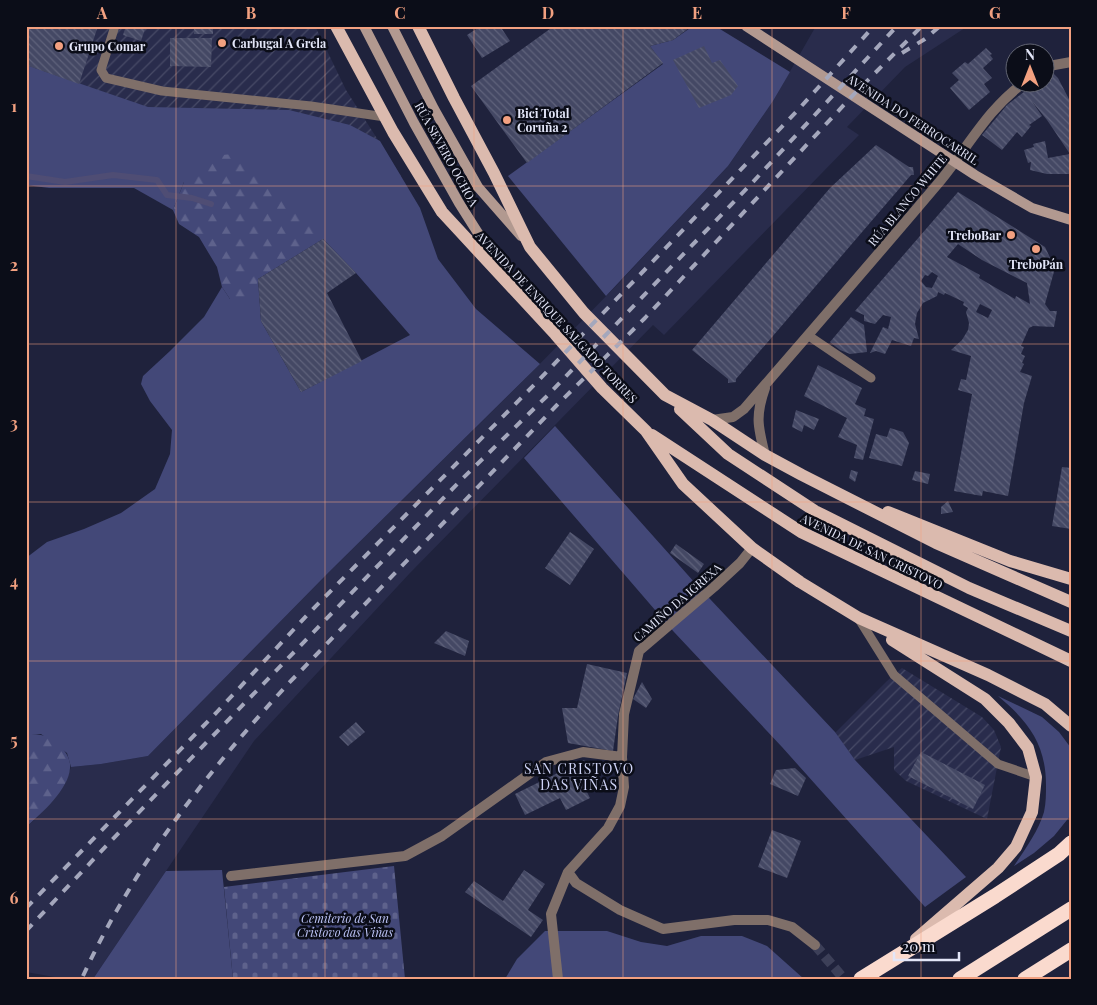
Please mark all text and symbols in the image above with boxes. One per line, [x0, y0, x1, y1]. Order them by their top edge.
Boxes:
text: A [96, 2, 108, 23]
text: B [246, 2, 257, 23]
text: C [394, 2, 406, 23]
text: D [542, 2, 554, 23]
text: E [692, 2, 702, 23]
text: F [841, 2, 851, 23]
text: G [989, 2, 1001, 23]
place label: Carbugal A Grela [232, 35, 327, 51]
marker: Carbugal A Grela [216, 37, 228, 49]
place label: Grupo Comar [69, 38, 146, 54]
marker: Grupo Comar [53, 40, 65, 52]
north arrow [1004, 42, 1054, 92]
text: N [1025, 45, 1035, 64]
street label: AVENIDA DO FERROCARRIL [843, 70, 982, 168]
text: 1 [11, 95, 17, 116]
street label: RÚA SEVERO OCHOA [412, 99, 483, 209]
place label: Bici Total Coruña 2 [517, 105, 570, 135]
marker: Bici Total Coruña 2 [501, 114, 513, 126]
street label: RÚA BLANCO WHITE [864, 151, 950, 249]
street label: AVENIDA DE ENRIQUE SALGADO TORRES [472, 227, 641, 406]
place label: TreboBar [948, 227, 1001, 243]
marker: TreboBar [1005, 229, 1017, 241]
marker: TreboPán [1030, 243, 1042, 255]
text: 2 [10, 254, 18, 275]
place label: TreboPán [1009, 256, 1064, 272]
text: 3 [10, 412, 18, 433]
street label: AVENIDA DE SAN CRISTOVO [797, 509, 946, 593]
street label: CAMIÑO DA IGREXA [629, 559, 725, 645]
text: 4 [10, 570, 18, 591]
text: 5 [10, 729, 18, 750]
district label: SAN CRISTOVO DAS VIÑAS [524, 759, 634, 794]
text: 6 [10, 887, 19, 908]
park label: Cemiterio de San Cristovo das Viñas [297, 910, 393, 940]
scale bar [894, 930, 960, 962]
text: 20 m [902, 936, 936, 956]

